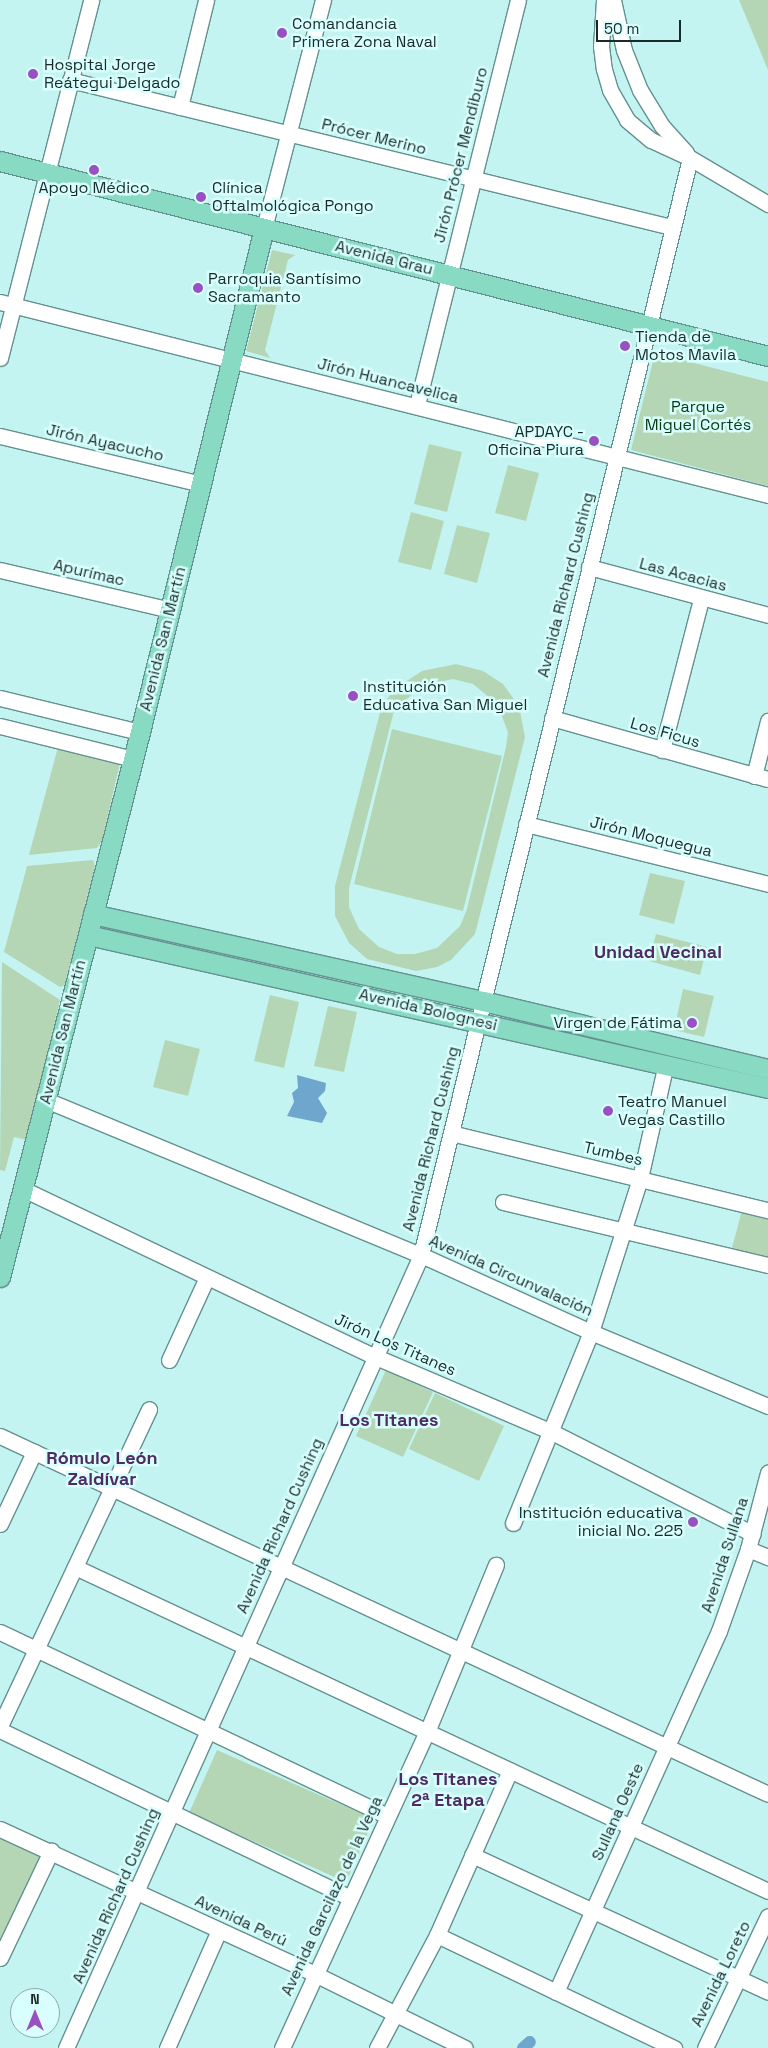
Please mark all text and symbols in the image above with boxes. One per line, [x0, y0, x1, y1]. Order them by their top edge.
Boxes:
scale bar [598, 10, 683, 42]
place label: Comandancia Primera Zona Naval [292, 14, 437, 52]
text: 50 m [604, 19, 639, 38]
marker: Comandancia Primera Zona Naval [276, 27, 288, 39]
place label: Hospital Jorge Reátegui Delgado [44, 55, 180, 93]
street label: Jirón Prócer Mendiburo [430, 65, 492, 245]
marker: Hospital Jorge Reátegui Delgado [26, 67, 40, 81]
street label: Prócer Merino [320, 115, 428, 159]
marker: Apoyo Médico [88, 164, 100, 176]
place label: Apoyo Médico [38, 178, 150, 198]
place label: Clínica Oftalmológica Pongo [212, 178, 374, 216]
marker: Clínica Oftalmológica Pongo [194, 190, 208, 204]
street label: Avenida Grau [333, 237, 435, 279]
place label: Parroquia Santísimo Sacramanto [208, 269, 361, 307]
marker: Parroquia Santísimo Sacramanto [192, 282, 204, 294]
place label: Tienda de Motos Mavila [635, 327, 736, 365]
marker: Tienda de Motos Mavila [619, 340, 631, 352]
street label: Jirón Huancavelica [315, 354, 461, 408]
park label: Parque Miguel Cortés [645, 397, 751, 435]
street label: Jirón Ayacucho [44, 420, 166, 466]
place label: APDAYC - Oficina Piura [488, 422, 584, 460]
marker: APDAYC - Oficina Piura [588, 435, 600, 447]
street label: Avenida Richard Cushing [534, 491, 598, 679]
street label: Las Acacias [637, 554, 729, 596]
street label: Apurímac [52, 555, 126, 591]
street label: Avenida San Martín [136, 565, 190, 713]
place label: Institución Educativa San Miguel [363, 677, 527, 715]
marker: Institución Educativa San Miguel [347, 690, 359, 702]
street label: Los Ficus [628, 714, 702, 752]
street label: Jirón Moquegua [588, 813, 714, 861]
district label: Unidad Vecinal [594, 941, 722, 963]
street label: Avenida San Martín [36, 958, 90, 1106]
street label: Avenida Bolognesi [357, 985, 499, 1035]
place label: Virgen de Fátima [553, 1013, 682, 1033]
marker: Virgen de Fátima [686, 1017, 698, 1029]
street label: Avenida Richard Cushing [399, 1045, 463, 1233]
place label: Teatro Manuel Vegas Castillo [618, 1092, 727, 1130]
marker: Teatro Manuel Vegas Castillo [602, 1105, 614, 1117]
street label: Tumbes [582, 1138, 644, 1170]
street label: Avenida Circunvalación [426, 1231, 596, 1321]
street label: Jirón Los Titanes [331, 1309, 459, 1381]
district label: Los Titanes [339, 1409, 439, 1431]
street label: Avenida Richard Cushing [233, 1435, 327, 1617]
district label: Rómulo León Zaldívar [46, 1448, 158, 1490]
street label: Avenida Sullana [697, 1495, 753, 1615]
place label: Institución educativa inicial No. 225 [519, 1503, 683, 1541]
marker: Institución educativa inicial No. 225 [687, 1516, 699, 1528]
street label: Sullana Oeste [588, 1760, 648, 1864]
district label: Los Titanes 2ª Etapa [398, 1769, 498, 1812]
street label: Avenida Garcilazo de la Vega [277, 1793, 387, 1999]
street label: Avenida Richard Cushing [69, 1805, 163, 1987]
street label: Avenida Perú [192, 1891, 290, 1951]
street label: Avenida Loreto [687, 1918, 755, 2030]
north arrow [10, 1988, 60, 2038]
text: N [30, 1990, 40, 2008]

